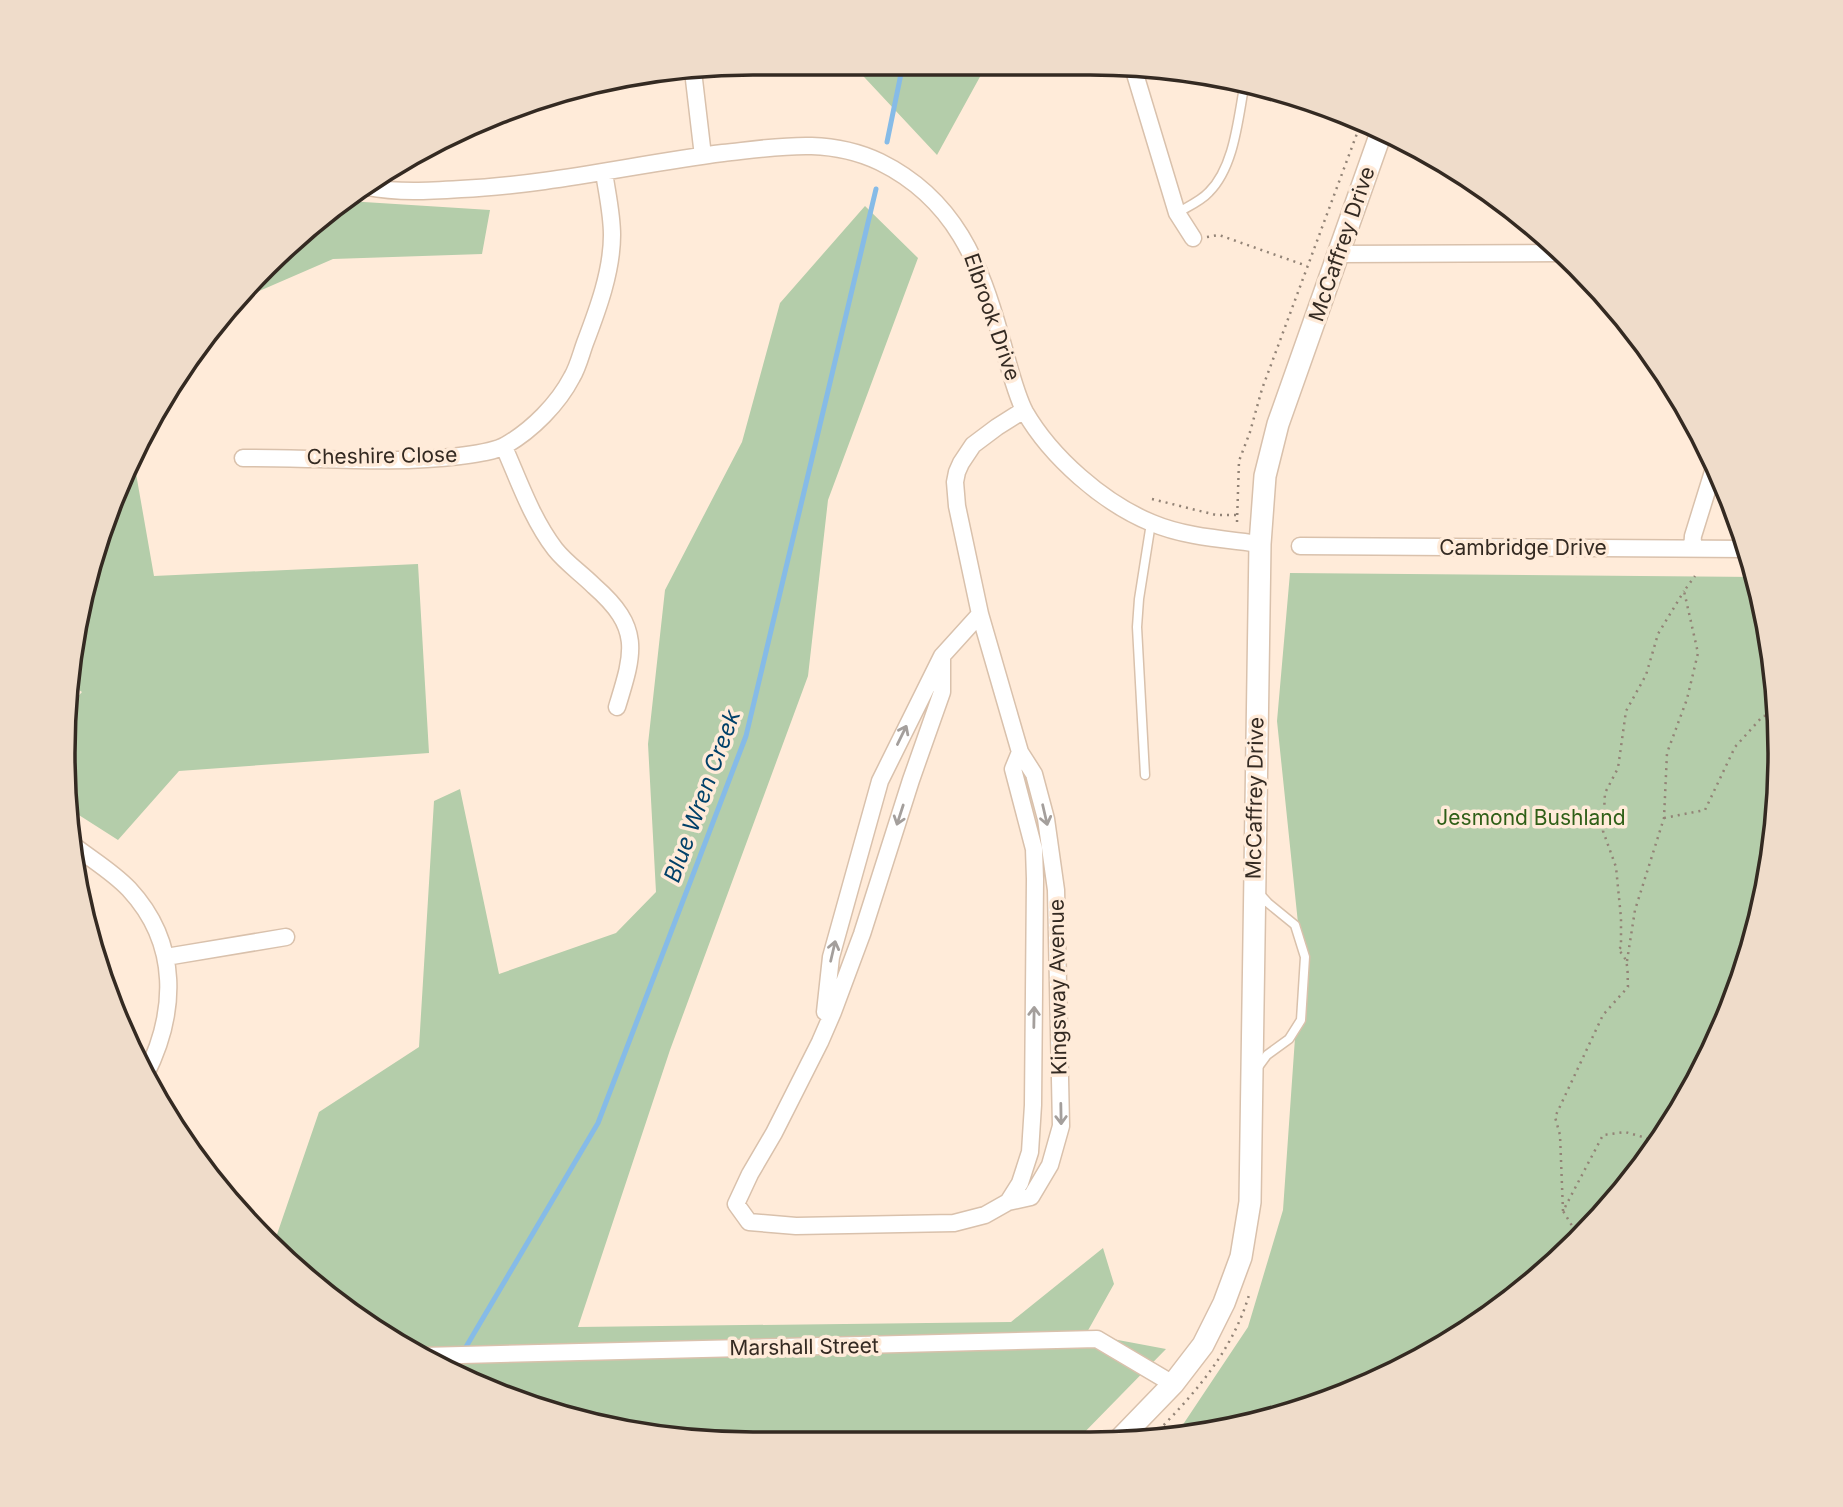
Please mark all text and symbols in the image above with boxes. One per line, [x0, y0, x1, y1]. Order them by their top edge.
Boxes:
street label: McCaffrey Drive [1303, 163, 1380, 325]
street label: Elbrook Drive [959, 250, 1026, 384]
street label: Cheshire Close [306, 442, 458, 469]
street label: Cambridge Drive [1439, 535, 1607, 560]
water label: Blue Wren Creek [658, 706, 746, 886]
street label: McCaffrey Drive [1241, 717, 1268, 879]
one-way arrow [896, 725, 909, 746]
one-way arrow [1039, 803, 1052, 825]
one-way arrow [892, 804, 905, 826]
park label: Jesmond Bushland [1436, 805, 1626, 830]
street label: Kingsway Avenue [1043, 899, 1072, 1075]
one-way arrow [827, 940, 841, 963]
one-way arrow [1027, 1005, 1041, 1028]
one-way arrow [1054, 1103, 1068, 1126]
street label: Marshall Street [729, 1333, 879, 1360]

